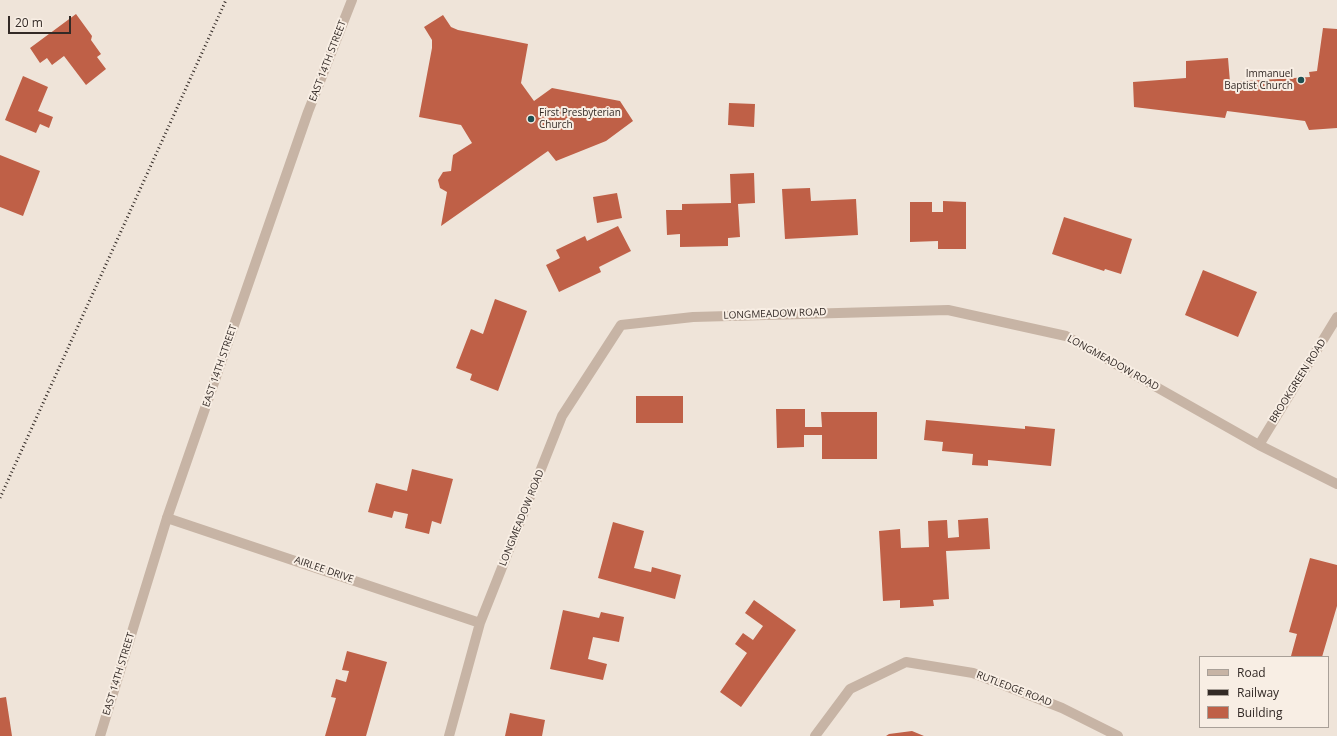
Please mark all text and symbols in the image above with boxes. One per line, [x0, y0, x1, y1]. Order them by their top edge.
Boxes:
scale bar [10, 8, 73, 34]
text: 20 m [15, 14, 43, 31]
street label: EAST 14TH STREET [307, 19, 349, 103]
place label: Immanuel Baptist Church [1224, 68, 1293, 92]
marker: Immanuel Baptist Church [1296, 75, 1306, 85]
place label: First Presbyterian Church [539, 107, 621, 130]
marker: First Presbyterian Church [526, 114, 536, 124]
street label: LONGMEADOW ROAD [723, 306, 827, 322]
street label: EAST 14TH STREET [200, 323, 240, 409]
street label: LONGMEADOW ROAD [1065, 333, 1161, 393]
street label: BROOKGREEN ROAD [1267, 337, 1329, 425]
street label: LONGMEADOW ROAD [497, 468, 547, 568]
street label: AIRLEE DRIVE [293, 554, 355, 586]
street label: EAST 14TH STREET [101, 631, 137, 717]
legend [1199, 656, 1329, 728]
text: Road [1237, 664, 1266, 681]
street label: RUTLEDGE ROAD [975, 669, 1053, 709]
text: Railway [1237, 684, 1279, 701]
text: Building [1237, 704, 1282, 721]

